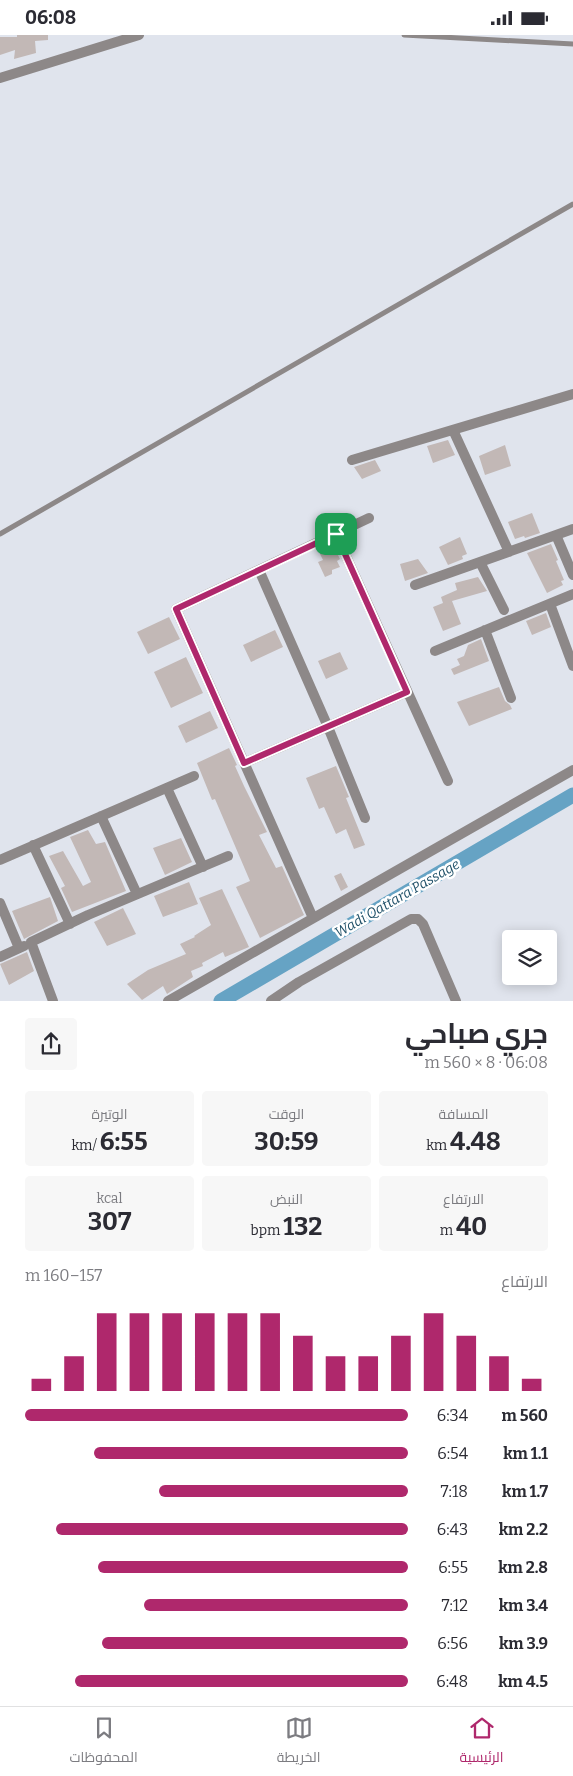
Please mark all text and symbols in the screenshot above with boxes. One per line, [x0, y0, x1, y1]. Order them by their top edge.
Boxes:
text: 06:08 [25, 6, 76, 29]
pin [315, 513, 357, 555]
icon: arrive [322, 520, 350, 548]
water label: Wadi Qattara Passage [332, 856, 463, 941]
map controls [502, 930, 557, 985]
button: layers [502, 930, 557, 985]
text: جري صباحي [405, 1017, 548, 1050]
button: share [25, 1018, 77, 1070]
text: 06:08 · 8 × 560 m [425, 1053, 548, 1072]
text: الوتيرة [92, 1106, 127, 1123]
text: الوقت [269, 1106, 304, 1123]
text: المسافة [439, 1106, 488, 1123]
text: 6:55 [100, 1127, 148, 1157]
text: 30:59 [254, 1127, 319, 1157]
text: 4.48 [450, 1127, 501, 1157]
text: /km [71, 1137, 100, 1154]
text: km [426, 1137, 450, 1154]
text: kcal [96, 1190, 123, 1207]
text: النبض [270, 1191, 303, 1208]
text: الارتفاع [443, 1191, 484, 1208]
text: 307 [88, 1207, 131, 1237]
text: 132 [283, 1212, 322, 1242]
text: 40 [456, 1212, 487, 1242]
text: bpm [251, 1222, 283, 1239]
text: m [440, 1222, 456, 1239]
text: 157–160 m [25, 1266, 102, 1285]
text: الارتفاع [501, 1272, 548, 1291]
text: 6:34 [437, 1406, 468, 1425]
text: 560 m [501, 1406, 548, 1425]
text: 6:54 [437, 1444, 468, 1463]
text: 1.1 km [503, 1444, 548, 1463]
text: 7:18 [440, 1482, 468, 1501]
text: 1.7 km [502, 1482, 548, 1501]
text: 6:43 [437, 1520, 468, 1539]
text: 2.2 km [499, 1520, 548, 1539]
text: 6:55 [438, 1558, 468, 1577]
text: 2.8 km [498, 1558, 548, 1577]
text: 7:12 [441, 1596, 468, 1615]
text: 3.4 km [499, 1596, 548, 1615]
text: 6:56 [437, 1634, 468, 1653]
text: 3.9 km [499, 1634, 548, 1653]
text: 6:48 [436, 1672, 468, 1691]
text: 4.5 km [498, 1672, 548, 1691]
tab: المحفوظات [70, 1714, 138, 1770]
tab: الخريطة [277, 1714, 320, 1770]
tab: الرئيسية [460, 1714, 503, 1770]

